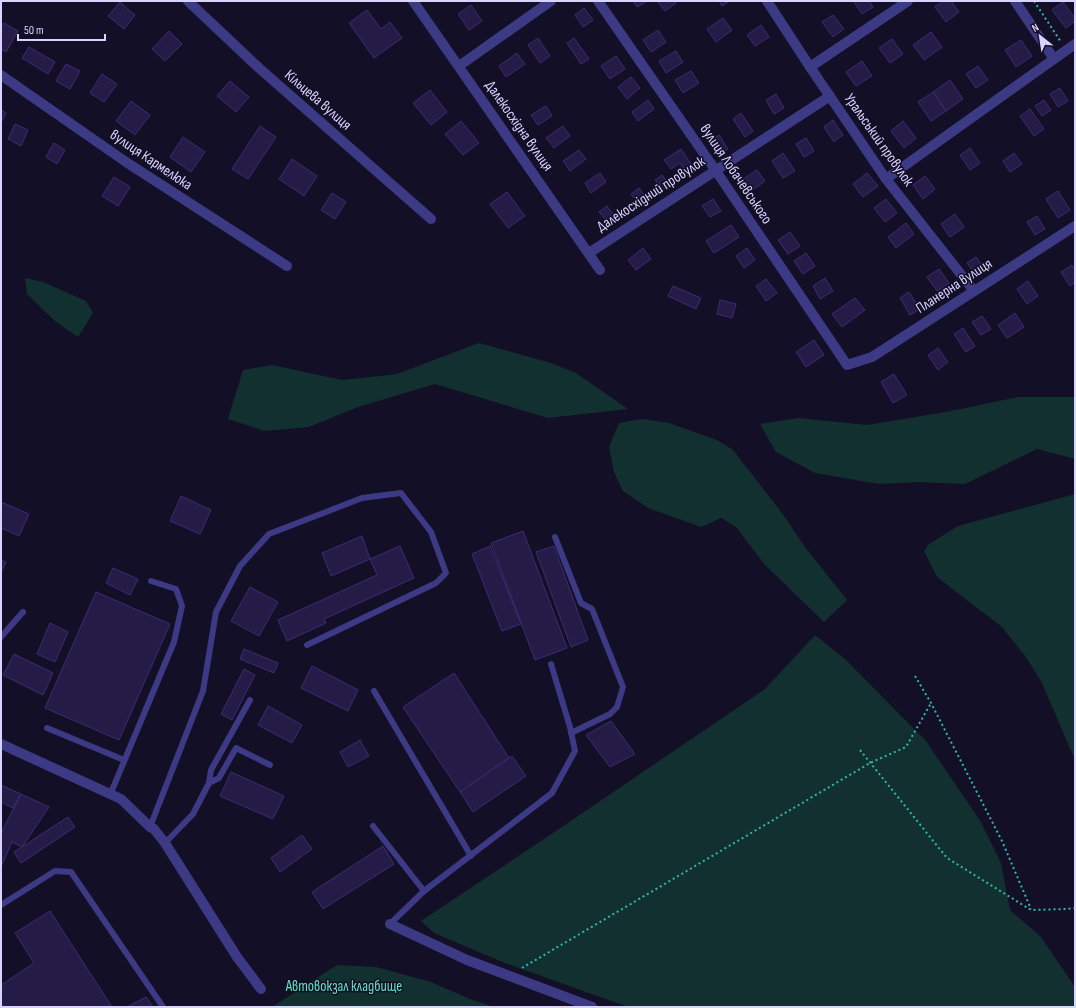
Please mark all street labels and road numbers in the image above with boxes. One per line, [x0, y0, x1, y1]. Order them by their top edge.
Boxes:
street label: Кільцева вулиця [281, 66, 356, 134]
street label: Далекосхідна вулиця [481, 77, 557, 175]
street label: Уральський провулок [840, 90, 918, 190]
street label: вулиця Лобачевського [696, 120, 776, 228]
street label: вулиця Кармелюка [106, 126, 196, 195]
street label: Далекосхідний провулок [593, 152, 709, 236]
street label: Планерна вулиця [912, 254, 996, 318]

